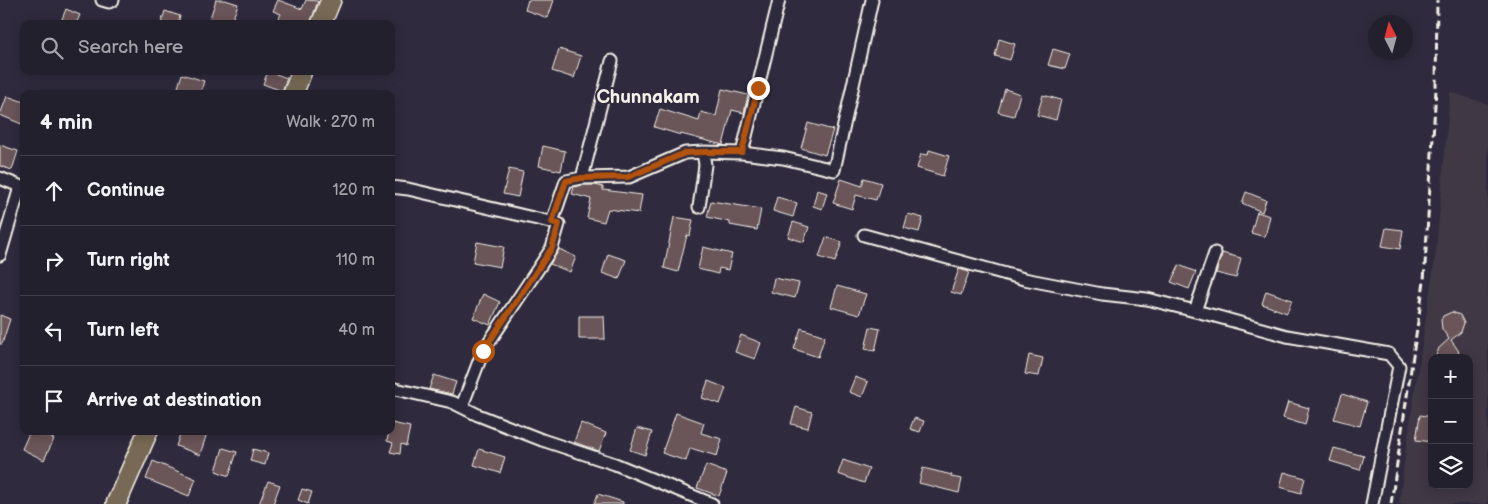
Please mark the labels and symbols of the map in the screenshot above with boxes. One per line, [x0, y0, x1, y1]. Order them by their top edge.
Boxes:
north arrow [1368, 15, 1413, 60]
route end [747, 77, 770, 100]
district label: Chunnakam [596, 86, 700, 109]
route start [472, 340, 495, 363]

